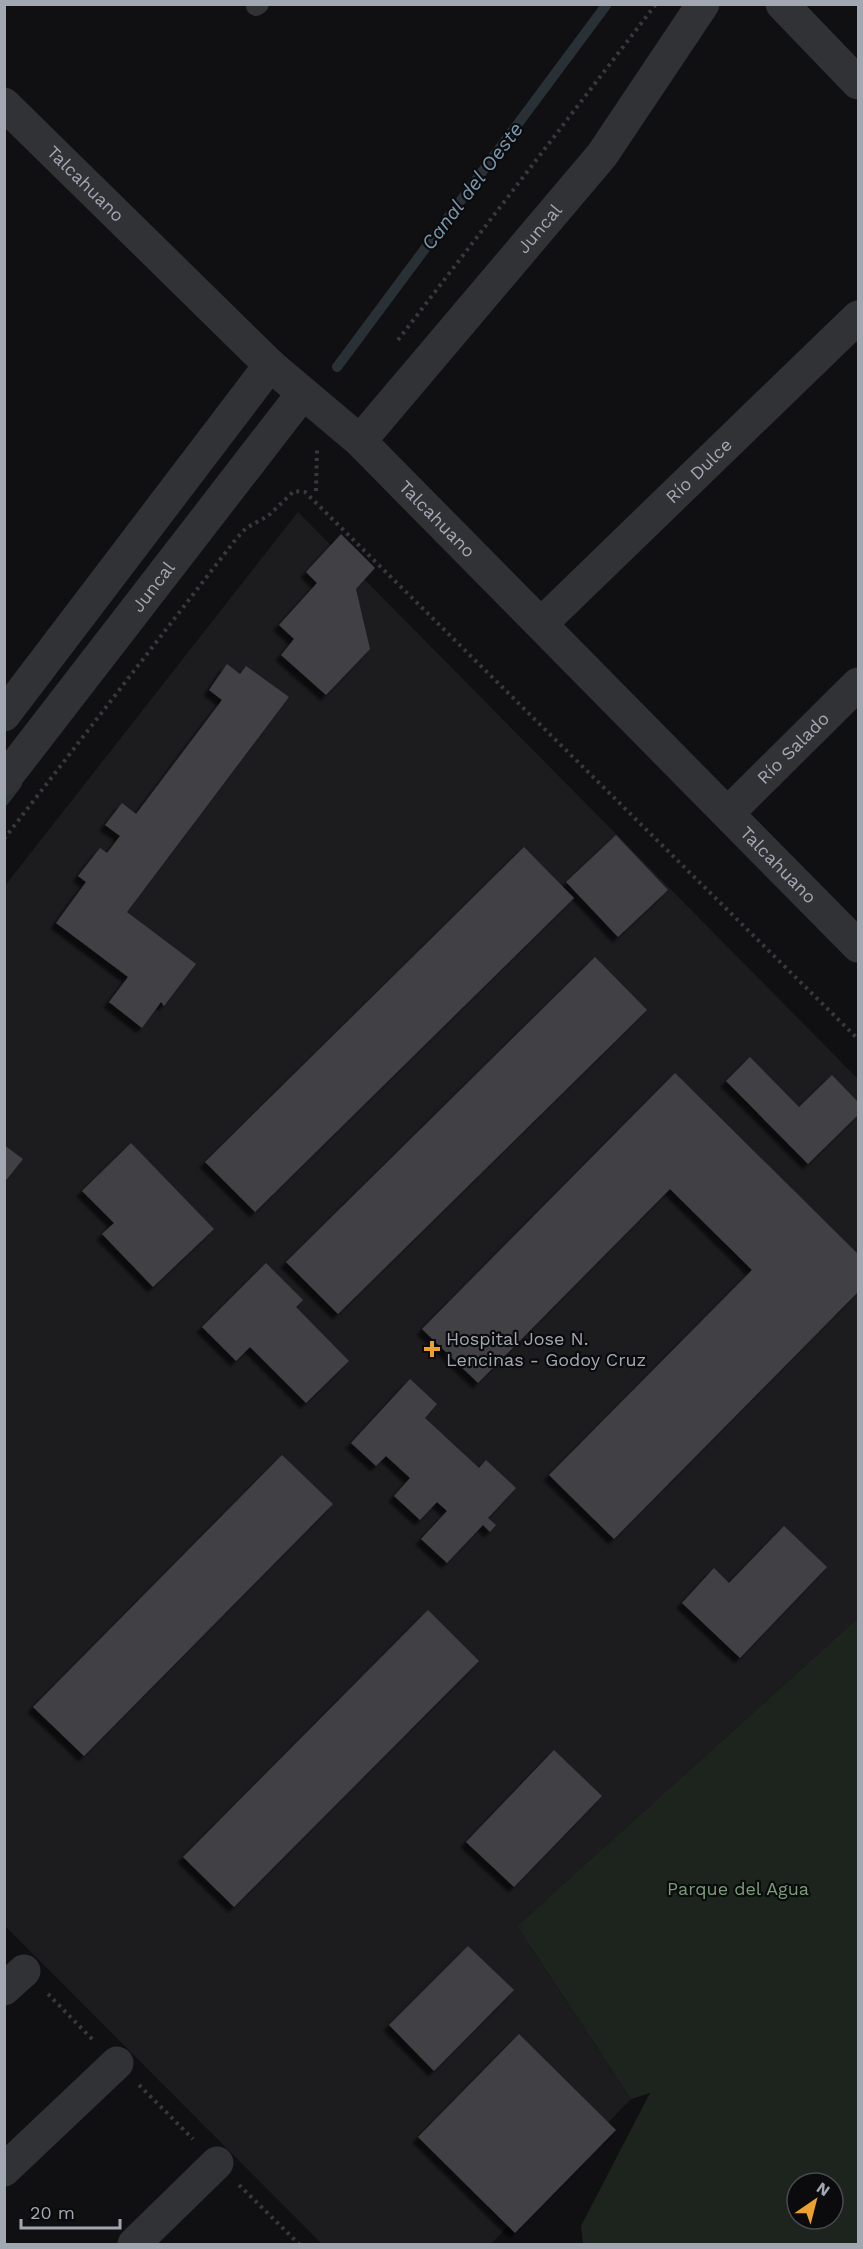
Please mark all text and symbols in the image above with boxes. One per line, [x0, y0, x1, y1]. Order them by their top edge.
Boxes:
water label: Canal del Oeste [416, 117, 528, 255]
street label: Talcahuano [43, 141, 129, 226]
street label: Juncal [512, 199, 566, 257]
street label: Río Dulce [661, 434, 736, 507]
street label: Talcahuano [395, 476, 480, 561]
street label: Juncal [127, 557, 179, 616]
street label: Río Salado [753, 708, 833, 788]
street label: Talcahuano [736, 822, 821, 907]
place label: Hospital Jose N. Lencinas - Godoy Cruz [446, 1328, 646, 1370]
marker: Hospital Jose N. Lencinas - Godoy Cruz [423, 1340, 441, 1358]
park label: Parque del Agua [667, 1878, 809, 1899]
north arrow [785, 2171, 845, 2231]
text: N [813, 2178, 834, 2200]
scale bar [21, 2192, 120, 2230]
text: 20 m [30, 2202, 75, 2223]

